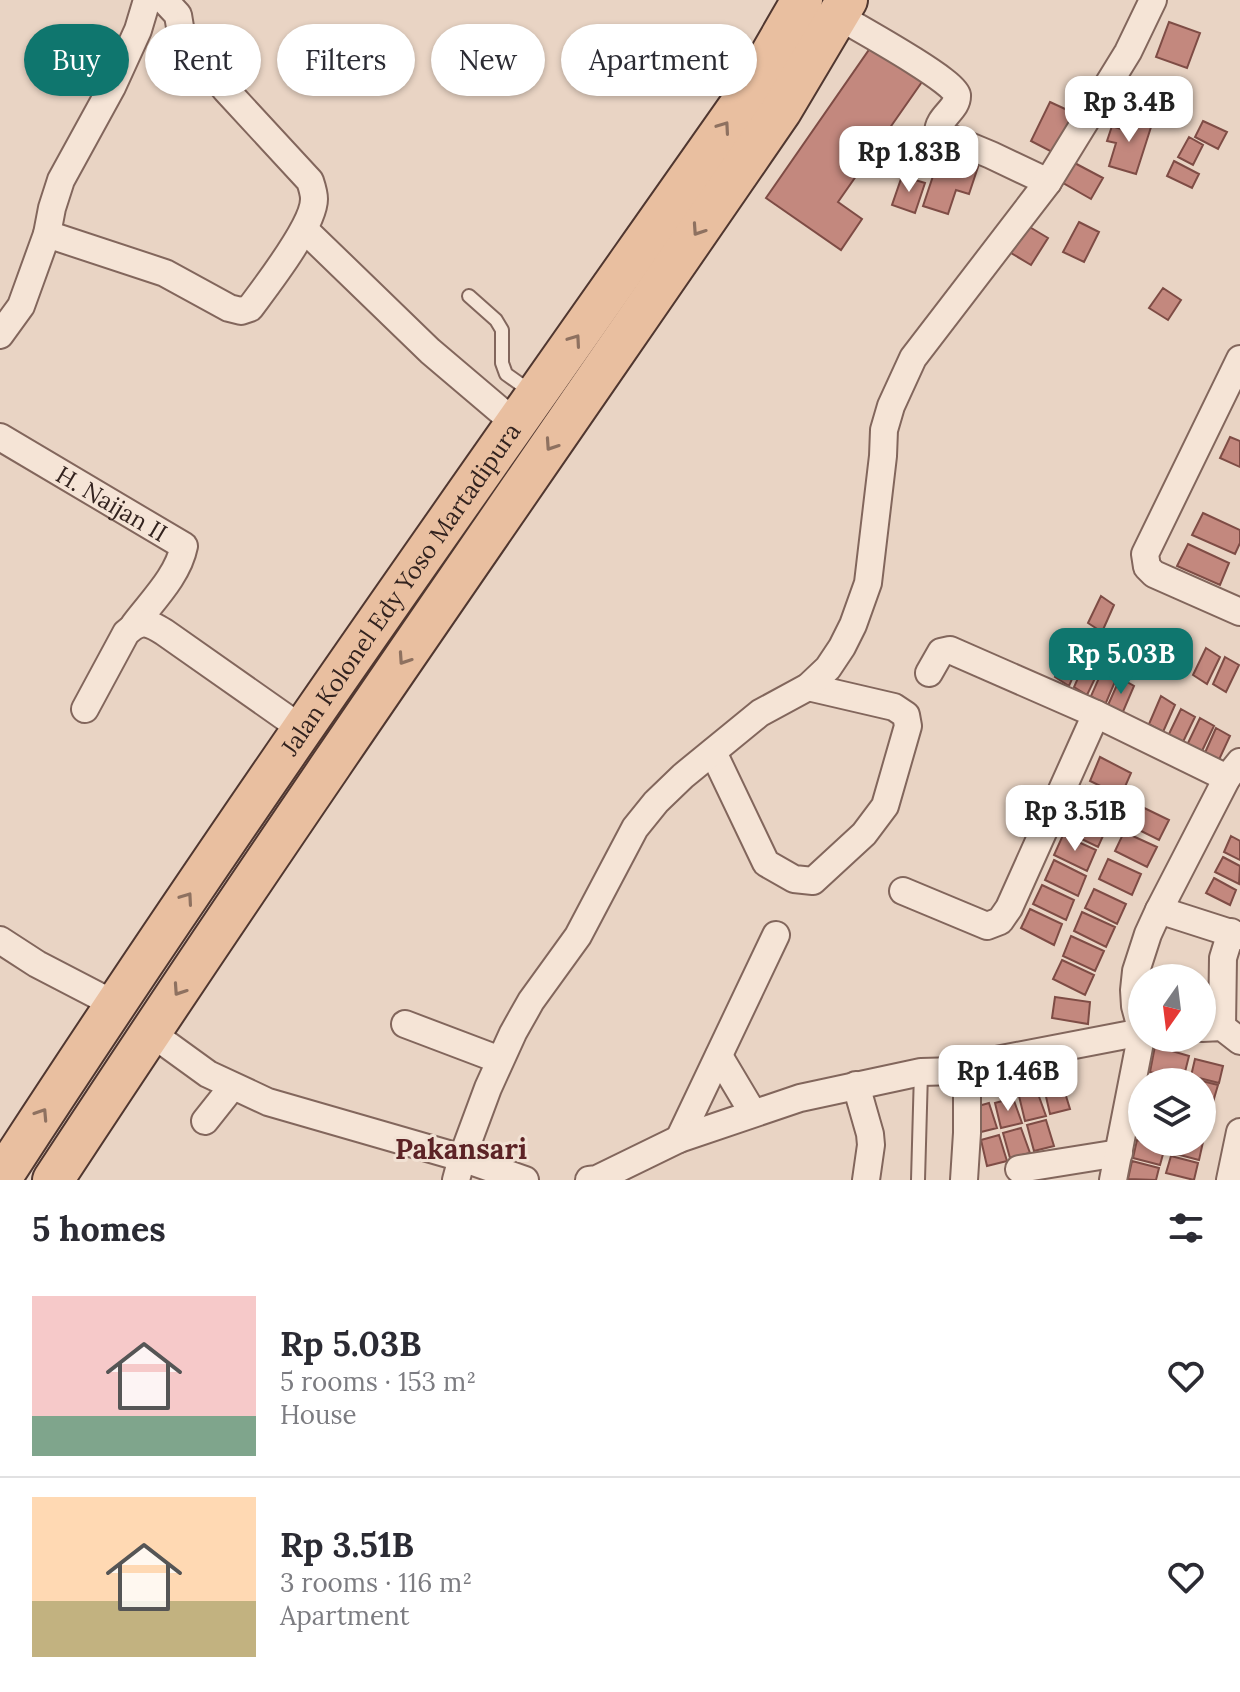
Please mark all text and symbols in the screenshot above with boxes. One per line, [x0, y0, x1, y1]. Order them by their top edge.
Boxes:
chip: Buy [24, 24, 129, 96]
chip: Rent [145, 24, 261, 96]
chip: Filters [277, 24, 415, 96]
chip: New [431, 24, 545, 96]
chip: Apartment [561, 24, 757, 96]
pin: Rp 3.4B [1055, 76, 1203, 144]
text: Rp 3.4B [1083, 85, 1175, 118]
one-way arrow [714, 121, 729, 135]
pin: Rp 1.83B [826, 126, 992, 194]
text: Rp 1.83B [857, 135, 961, 168]
one-way arrow [693, 222, 708, 236]
one-way arrow [565, 334, 580, 348]
street label: Jalan Kolonel Edy Yoso Martadipura [273, 417, 527, 762]
one-way arrow [546, 436, 561, 450]
street label: H. Naijan II [51, 458, 173, 548]
pin: Rp 5.03B [1038, 628, 1204, 696]
text: Rp 5.03B [1067, 637, 1175, 670]
one-way arrow [399, 651, 414, 665]
pin: Rp 3.51B [992, 785, 1158, 853]
text: Rp 3.51B [1024, 794, 1126, 827]
one-way arrow [177, 893, 192, 907]
north arrow [1128, 964, 1216, 1052]
map controls [1128, 964, 1216, 1156]
one-way arrow [174, 981, 189, 995]
pin: Rp 1.46B [925, 1045, 1091, 1113]
text: Rp 1.46B [956, 1054, 1060, 1087]
button: layers [1128, 1068, 1216, 1156]
one-way arrow [33, 1109, 48, 1123]
district label: Pakansari [395, 1131, 527, 1167]
icon: filters [1164, 1206, 1208, 1250]
text: 5 homes [32, 1207, 166, 1250]
text: Rp 5.03B [280, 1322, 421, 1365]
icon: home [96, 1328, 192, 1424]
icon: heart [1164, 1354, 1208, 1398]
text: 5 rooms · 153 m² [280, 1365, 476, 1398]
text: House [280, 1398, 357, 1431]
text: Rp 3.51B [280, 1523, 414, 1566]
icon: home [96, 1529, 192, 1625]
icon: heart [1164, 1555, 1208, 1599]
text: 3 rooms · 116 m² [280, 1566, 472, 1599]
text: Apartment [280, 1599, 410, 1632]

